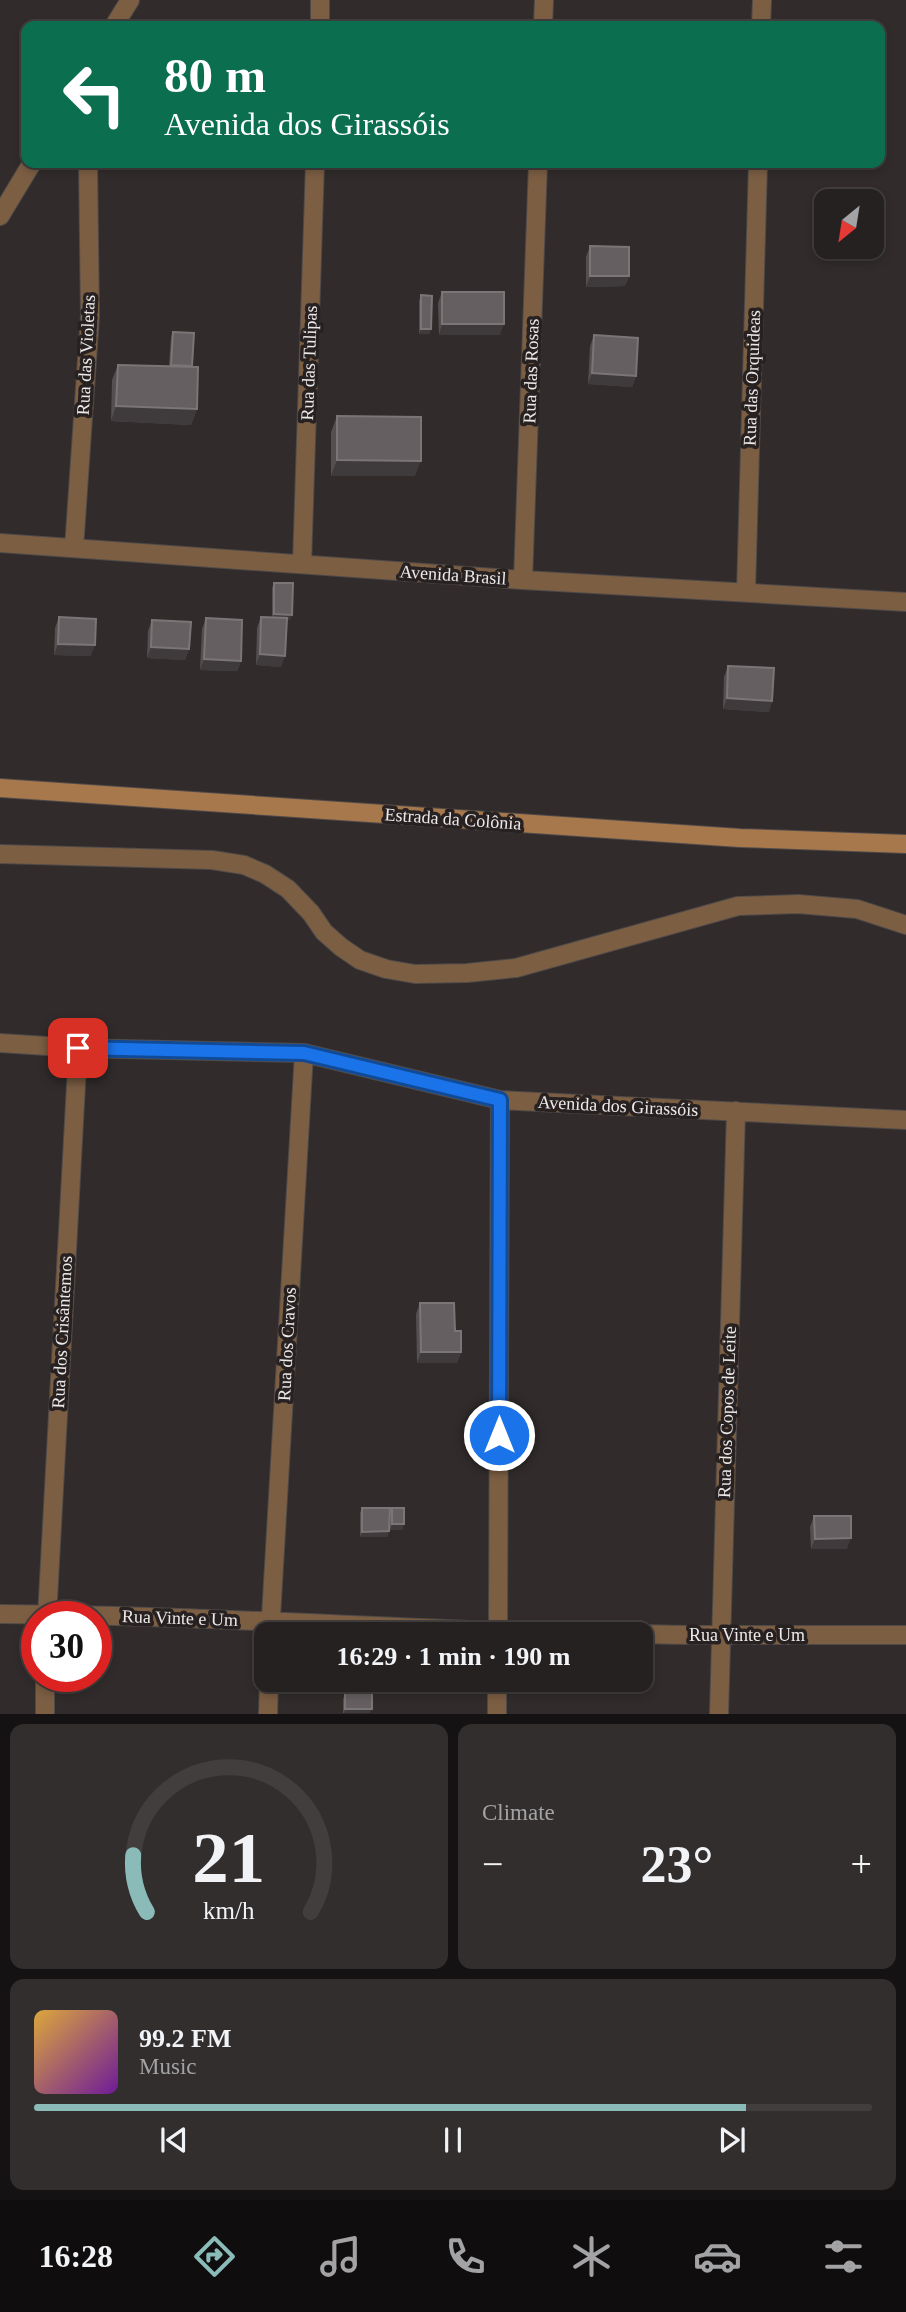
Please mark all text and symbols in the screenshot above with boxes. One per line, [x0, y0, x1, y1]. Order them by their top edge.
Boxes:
text: 80 m [164, 48, 266, 103]
icon: left [49, 49, 140, 140]
text: Avenida dos Girassóis [164, 106, 450, 142]
north arrow [814, 189, 884, 259]
map controls [814, 189, 884, 259]
street label: Rua das Violetas [73, 294, 99, 416]
street label: Rua das Tulipas [297, 305, 321, 421]
street label: Rua das Orquideas [740, 310, 764, 446]
street label: Rua das Rosas [519, 318, 543, 424]
street label: Avenida Brasil [399, 561, 507, 589]
street label: Estrada da Colônia [384, 804, 522, 834]
pin [48, 1018, 108, 1078]
icon: arrive [59, 1029, 97, 1067]
street label: Avenida dos Girassóis [537, 1092, 699, 1120]
street label: Rua dos Crisântemos [48, 1255, 76, 1409]
street label: Rua dos Cravos [274, 1287, 300, 1401]
street label: Rua dos Copos de Leite [714, 1326, 740, 1498]
position arrow [462, 1398, 536, 1472]
speed limit sign: 30 [21, 1601, 112, 1692]
street label: Rua Vinte e Um [122, 1606, 238, 1630]
street label: Rua Vinte e Um [689, 1625, 805, 1645]
text: 16:29 · 1 min · 190 m [337, 1642, 571, 1671]
text: Climate [482, 1800, 555, 1825]
text: 21 [193, 1818, 265, 1899]
text: 23° [641, 1836, 713, 1893]
text: − [482, 1843, 503, 1885]
text: + [851, 1843, 872, 1885]
text: km/h [203, 1897, 255, 1924]
text: 99.2 FM [139, 2024, 231, 2053]
text: Music [139, 2054, 197, 2079]
icon: previous [155, 2121, 193, 2159]
icon: pause [434, 2121, 472, 2159]
icon: next [713, 2121, 751, 2159]
icon: directions [190, 2232, 239, 2281]
icon: music [316, 2232, 365, 2281]
icon: phone [441, 2232, 490, 2281]
icon: climate [567, 2232, 616, 2281]
icon: car [693, 2232, 742, 2281]
icon: filters [819, 2232, 868, 2281]
text: 16:28 [38, 2238, 113, 2274]

